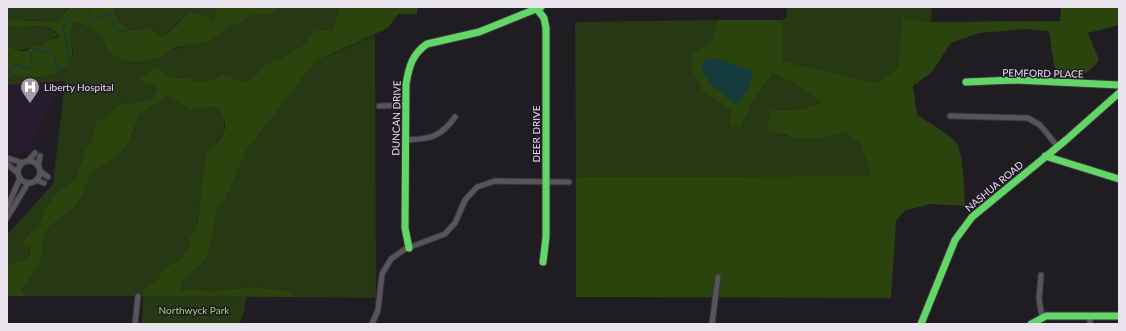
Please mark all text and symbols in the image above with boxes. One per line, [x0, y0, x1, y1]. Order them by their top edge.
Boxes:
street label: PEMFORD PLACE [1002, 66, 1084, 80]
hospital icon: Liberty Hospital [19, 76, 41, 104]
street label: DUNCAN DRIVE [389, 80, 403, 156]
place label: Liberty Hospital [44, 81, 114, 93]
street label: DEER DRIVE [530, 105, 542, 163]
street label: NASHUA ROAD [963, 158, 1026, 214]
park label: Northwyck Park [159, 304, 230, 316]

